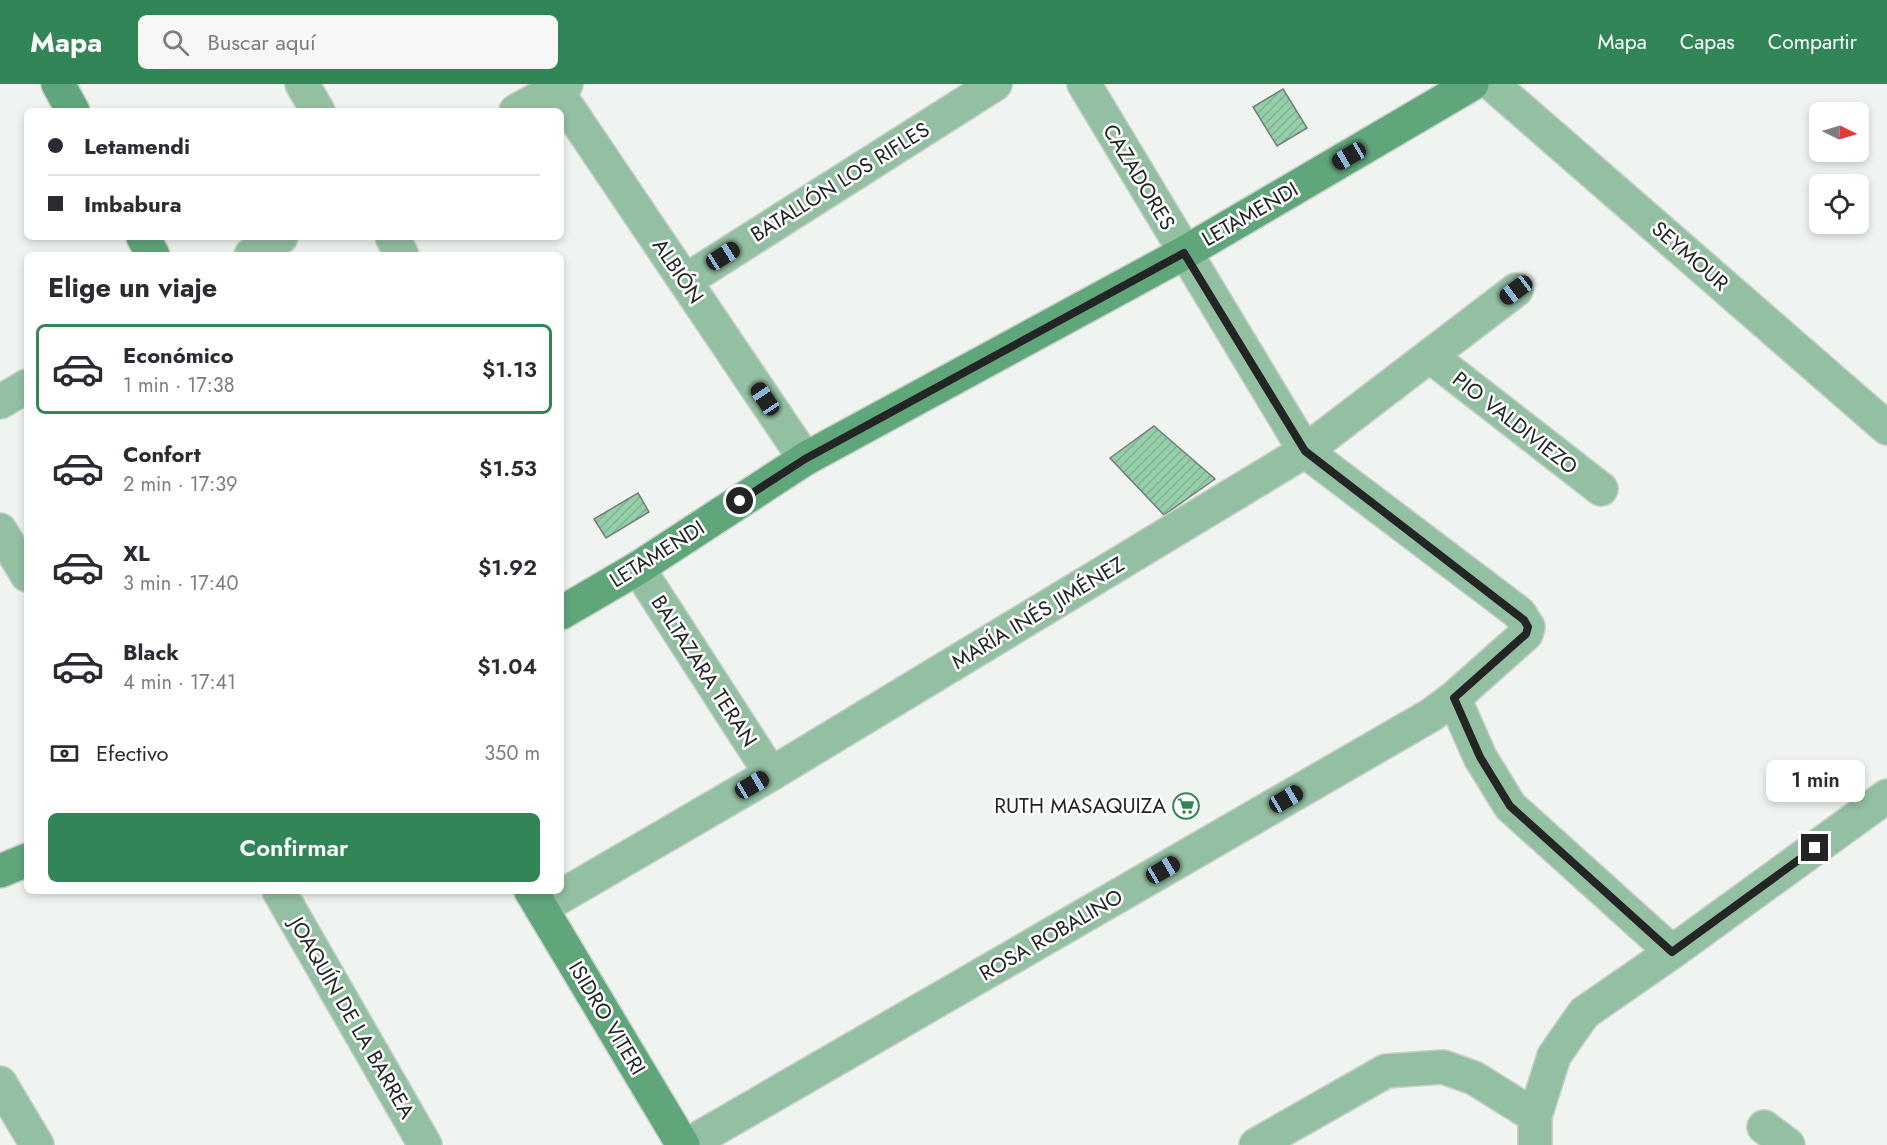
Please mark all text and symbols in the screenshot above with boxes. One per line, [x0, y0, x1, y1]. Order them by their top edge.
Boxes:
search box [138, 15, 558, 69]
text: Mapa [30, 22, 102, 63]
icon: search [159, 26, 192, 59]
text: Buscar aquí [207, 26, 316, 58]
text: Mapa [1598, 27, 1647, 57]
text: Capas [1680, 27, 1735, 57]
text: Compartir [1768, 27, 1857, 57]
north arrow [1809, 102, 1869, 162]
map controls [1809, 102, 1869, 234]
street label: BATALLÓN LOS RIFLES [745, 115, 935, 249]
street label: CAZADORES [1096, 118, 1182, 236]
text: Letamendi [84, 130, 190, 162]
car [1329, 139, 1369, 173]
street label: LETAMENDI [1196, 174, 1304, 254]
button: locate [1809, 174, 1869, 234]
text: Imbabura [84, 188, 182, 220]
street label: SEYMOUR [1645, 214, 1735, 298]
street label: ALBIÓN [645, 232, 711, 310]
car [703, 239, 743, 273]
text: Elige un viaje [48, 268, 217, 307]
car [1496, 272, 1536, 308]
text: Económico [123, 339, 234, 371]
icon: car [51, 342, 105, 396]
text: $1.13 [482, 353, 537, 385]
street label: PIO VALDIVIEZO [1446, 365, 1584, 481]
text: 1 min · 17:38 [123, 371, 235, 400]
car [747, 379, 783, 419]
text: Confort [123, 438, 201, 470]
icon: car [51, 441, 105, 495]
text: $1.53 [479, 452, 537, 484]
text: 2 min · 17:39 [123, 470, 238, 499]
route start [726, 487, 753, 514]
street label: LETAMENDI [604, 513, 710, 595]
text: XL [123, 537, 150, 569]
icon: car [51, 540, 105, 594]
street label: MARÍA INÉS JIMÉNEZ [946, 549, 1131, 677]
text: $1.92 [478, 551, 537, 583]
text: 3 min · 17:40 [123, 569, 238, 598]
street label: BALTAZARA TERAN [644, 589, 764, 753]
text: Black [123, 636, 179, 668]
icon: car [51, 639, 105, 693]
text: $1.04 [477, 650, 537, 682]
text: 4 min · 17:41 [123, 668, 236, 697]
icon: cash [48, 737, 81, 770]
text: Efectivo [96, 737, 169, 769]
text: 350 m [484, 739, 540, 768]
callout: 1 min [1766, 761, 1864, 803]
text: 1 min [1791, 766, 1840, 795]
car [732, 768, 772, 802]
car [1266, 782, 1306, 816]
place label: RUTH MASAQUIZA [994, 791, 1166, 821]
supermarket icon: RUTH MASAQUIZA [1171, 791, 1201, 821]
button: Confirmar [48, 813, 540, 882]
route end [1801, 834, 1828, 861]
car [1143, 853, 1183, 887]
street label: ROSA ROBALINO [974, 882, 1128, 988]
street label: JOAQUÍN DE LA BARREA [280, 909, 422, 1124]
street label: ISIDRO VITERI [561, 955, 653, 1081]

